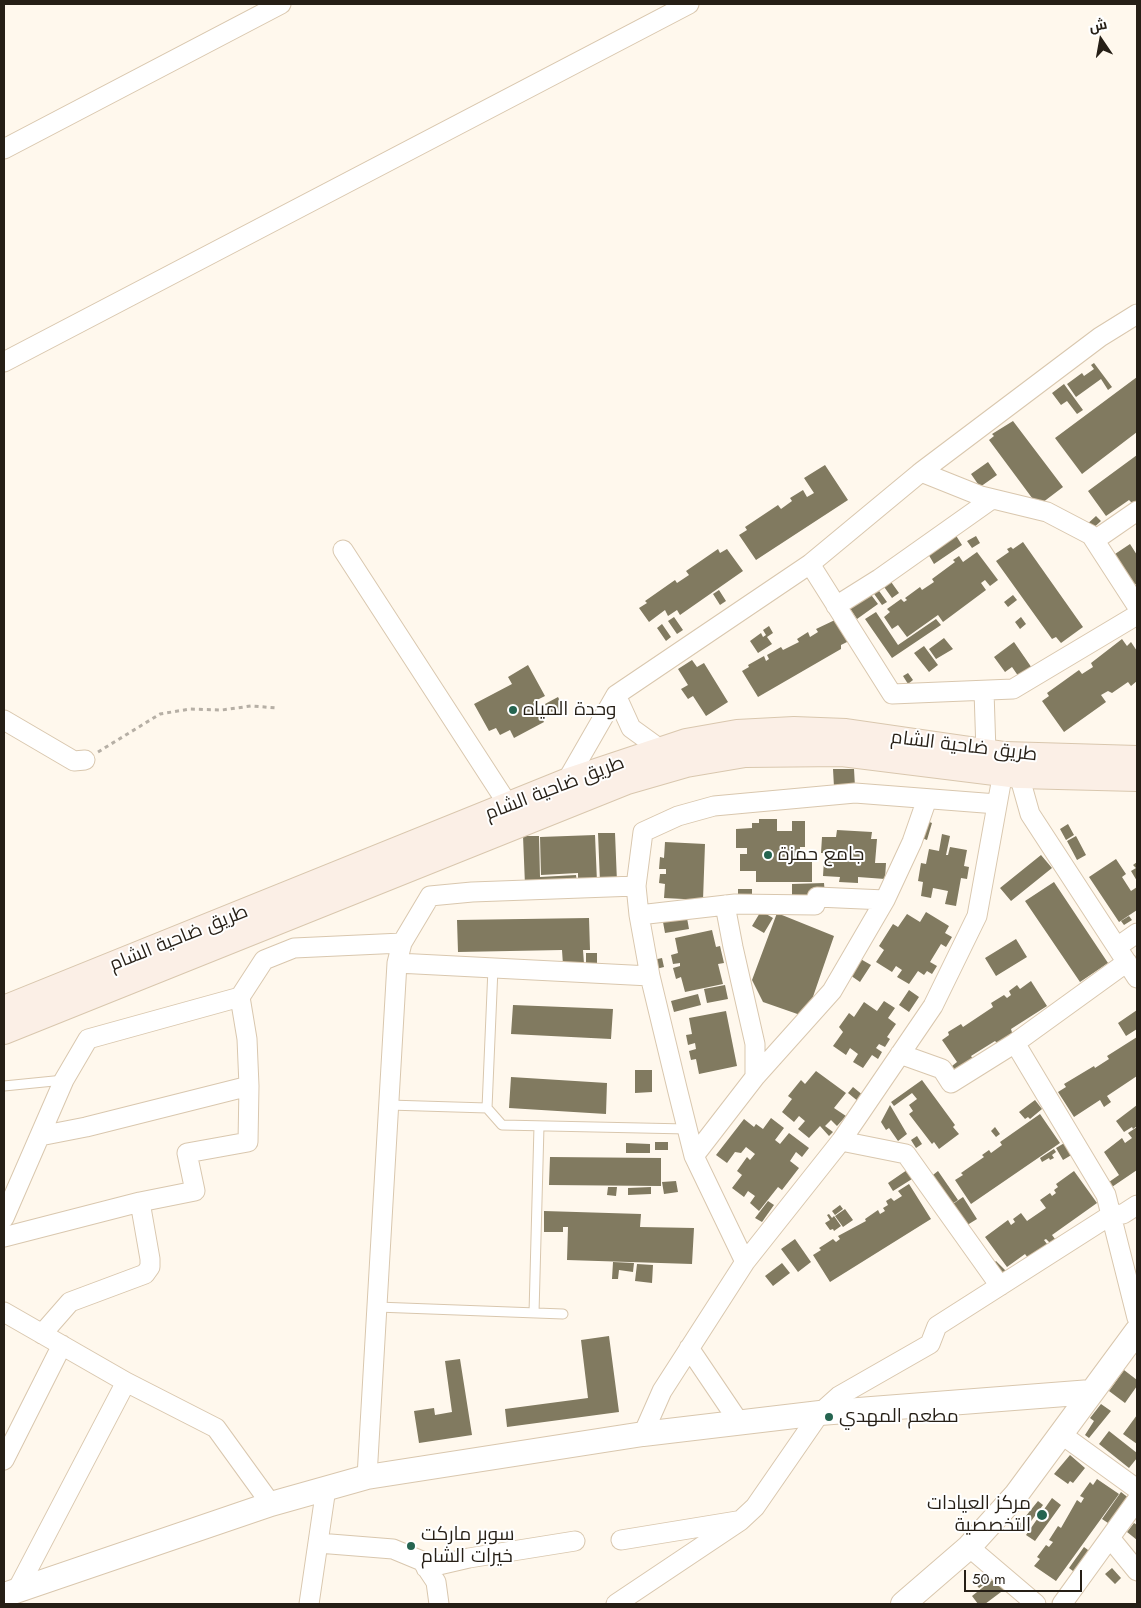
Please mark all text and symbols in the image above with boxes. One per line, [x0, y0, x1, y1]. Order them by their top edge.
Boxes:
text: ش [1087, 14, 1109, 37]
north arrow [1076, 15, 1126, 65]
place label: وحدة المياه [523, 699, 616, 721]
marker: وحدة المياه [507, 704, 519, 716]
street label: طريق ضاحية الشام [890, 727, 1038, 767]
street label: طريق ضاحية الشام [482, 752, 628, 826]
place label: جامع حمزة [778, 844, 864, 866]
marker: جامع حمزة [762, 849, 774, 861]
street label: طريق ضاحية الشام [106, 901, 252, 977]
place label: مطعم المهدي [839, 1406, 959, 1428]
marker: مطعم المهدي [823, 1411, 835, 1423]
place label: مركز العيادات التخصصية [927, 1493, 1031, 1537]
marker: مركز العيادات التخصصية [1035, 1508, 1049, 1522]
place label: سوبر ماركت خيرات الشام [421, 1524, 514, 1568]
marker: سوبر ماركت خيرات الشام [405, 1540, 417, 1552]
scale bar [966, 1560, 1084, 1592]
text: 50 m [972, 1568, 1006, 1590]

